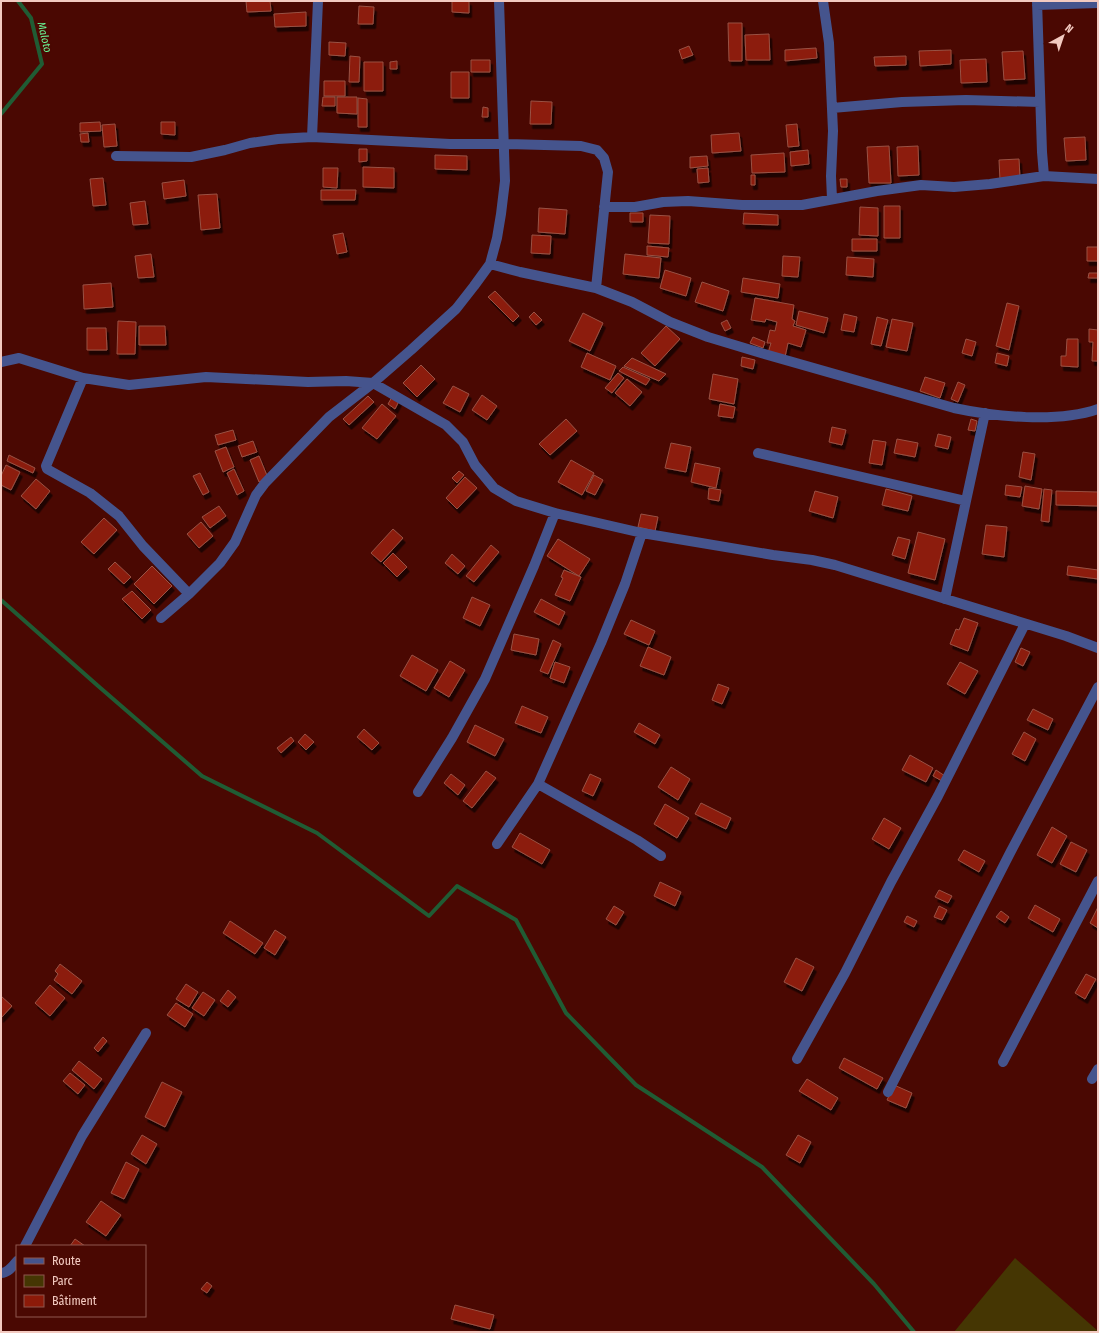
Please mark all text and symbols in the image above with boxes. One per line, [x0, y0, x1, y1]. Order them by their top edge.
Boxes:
north arrow [1043, 16, 1083, 56]
water label: Maloto [35, 20, 54, 54]
text: N [1062, 22, 1076, 36]
legend [16, 1245, 146, 1317]
text: Route [52, 1254, 81, 1268]
text: Parc [52, 1274, 73, 1288]
text: Bâtiment [52, 1294, 97, 1308]

